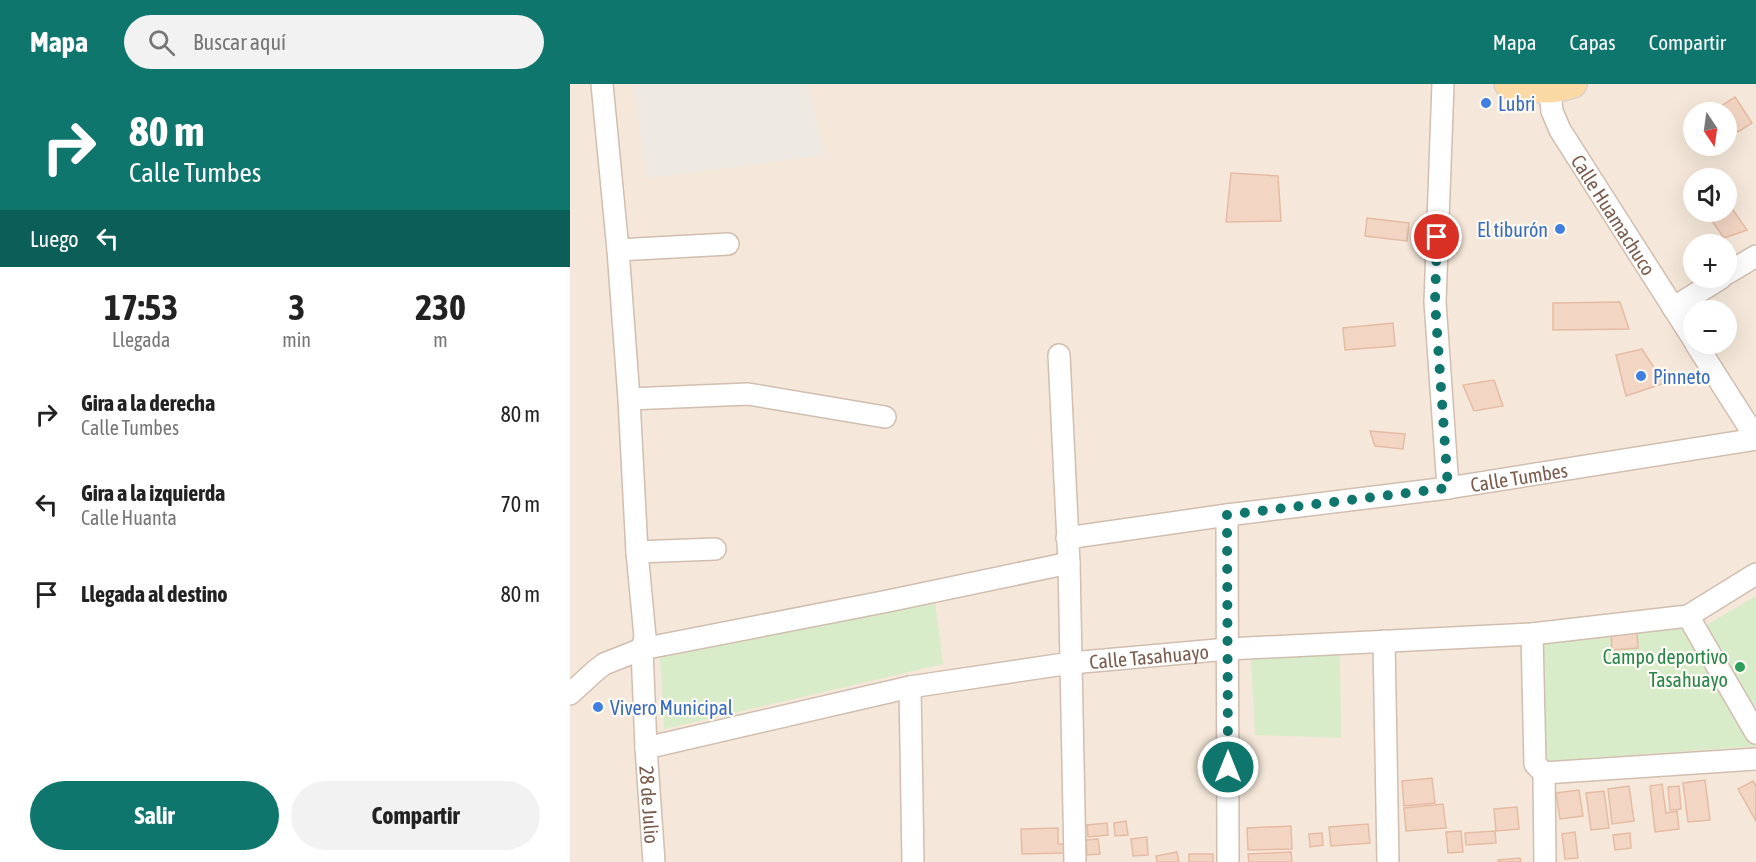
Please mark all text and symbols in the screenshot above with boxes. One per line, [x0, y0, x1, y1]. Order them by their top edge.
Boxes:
search box [124, 15, 544, 69]
text: Mapa [30, 26, 88, 58]
icon: search [145, 26, 178, 59]
text: Buscar aquí [193, 29, 286, 55]
text: Mapa [1493, 30, 1536, 54]
text: Capas [1569, 30, 1616, 54]
text: Compartir [1649, 30, 1726, 54]
place label: Lubri [1498, 92, 1535, 115]
marker: Lubri [1479, 96, 1493, 110]
north arrow [1683, 102, 1737, 156]
map controls [1683, 102, 1737, 354]
text: 80 m [129, 107, 204, 155]
icon: right [30, 108, 108, 186]
street label: Calle Huamachuco [1567, 150, 1661, 279]
text: Calle Tumbes [129, 157, 261, 188]
button: sound [1683, 168, 1737, 222]
pin [1411, 211, 1462, 262]
place label: El tiburón [1477, 218, 1548, 241]
icon: arrive [1420, 220, 1453, 253]
icon: left [91, 222, 124, 255]
marker: El tiburón [1553, 222, 1567, 236]
text: Luego [30, 226, 79, 252]
button: + [1683, 234, 1737, 288]
text: 17:53 [104, 286, 178, 328]
text: 3 [288, 286, 305, 328]
text: 230 [415, 286, 466, 328]
button: − [1683, 300, 1737, 354]
text: Llegada [112, 328, 170, 351]
text: min [282, 328, 311, 351]
text: m [433, 328, 448, 351]
place label: Pinneto [1653, 365, 1710, 388]
marker: Pinneto [1634, 369, 1648, 383]
text: Gira a la derecha [81, 390, 215, 416]
icon: right [30, 398, 63, 431]
text: 80 m [500, 401, 540, 427]
text: Calle Tumbes [81, 416, 179, 439]
street label: Calle Tumbes [1469, 458, 1569, 496]
text: Gira a la izquierda [81, 480, 225, 506]
icon: left [30, 488, 63, 521]
text: 70 m [500, 491, 540, 517]
text: Calle Huanta [81, 506, 177, 529]
icon: arrive [30, 578, 63, 611]
text: Llegada al destino [81, 581, 228, 607]
text: 80 m [500, 581, 540, 607]
street label: Calle Tasahuayo [1088, 639, 1210, 673]
place label: Campo deportivo Tasahuayo [1603, 645, 1728, 691]
marker: Campo deportivo Tasahuayo [1733, 660, 1747, 674]
place label: Vivero Municipal [610, 696, 734, 719]
marker: Vivero Municipal [591, 700, 605, 714]
position arrow [1196, 735, 1260, 799]
street label: 28 de Julio [636, 765, 664, 845]
button: Salir [30, 781, 279, 850]
button: Compartir [291, 781, 540, 850]

